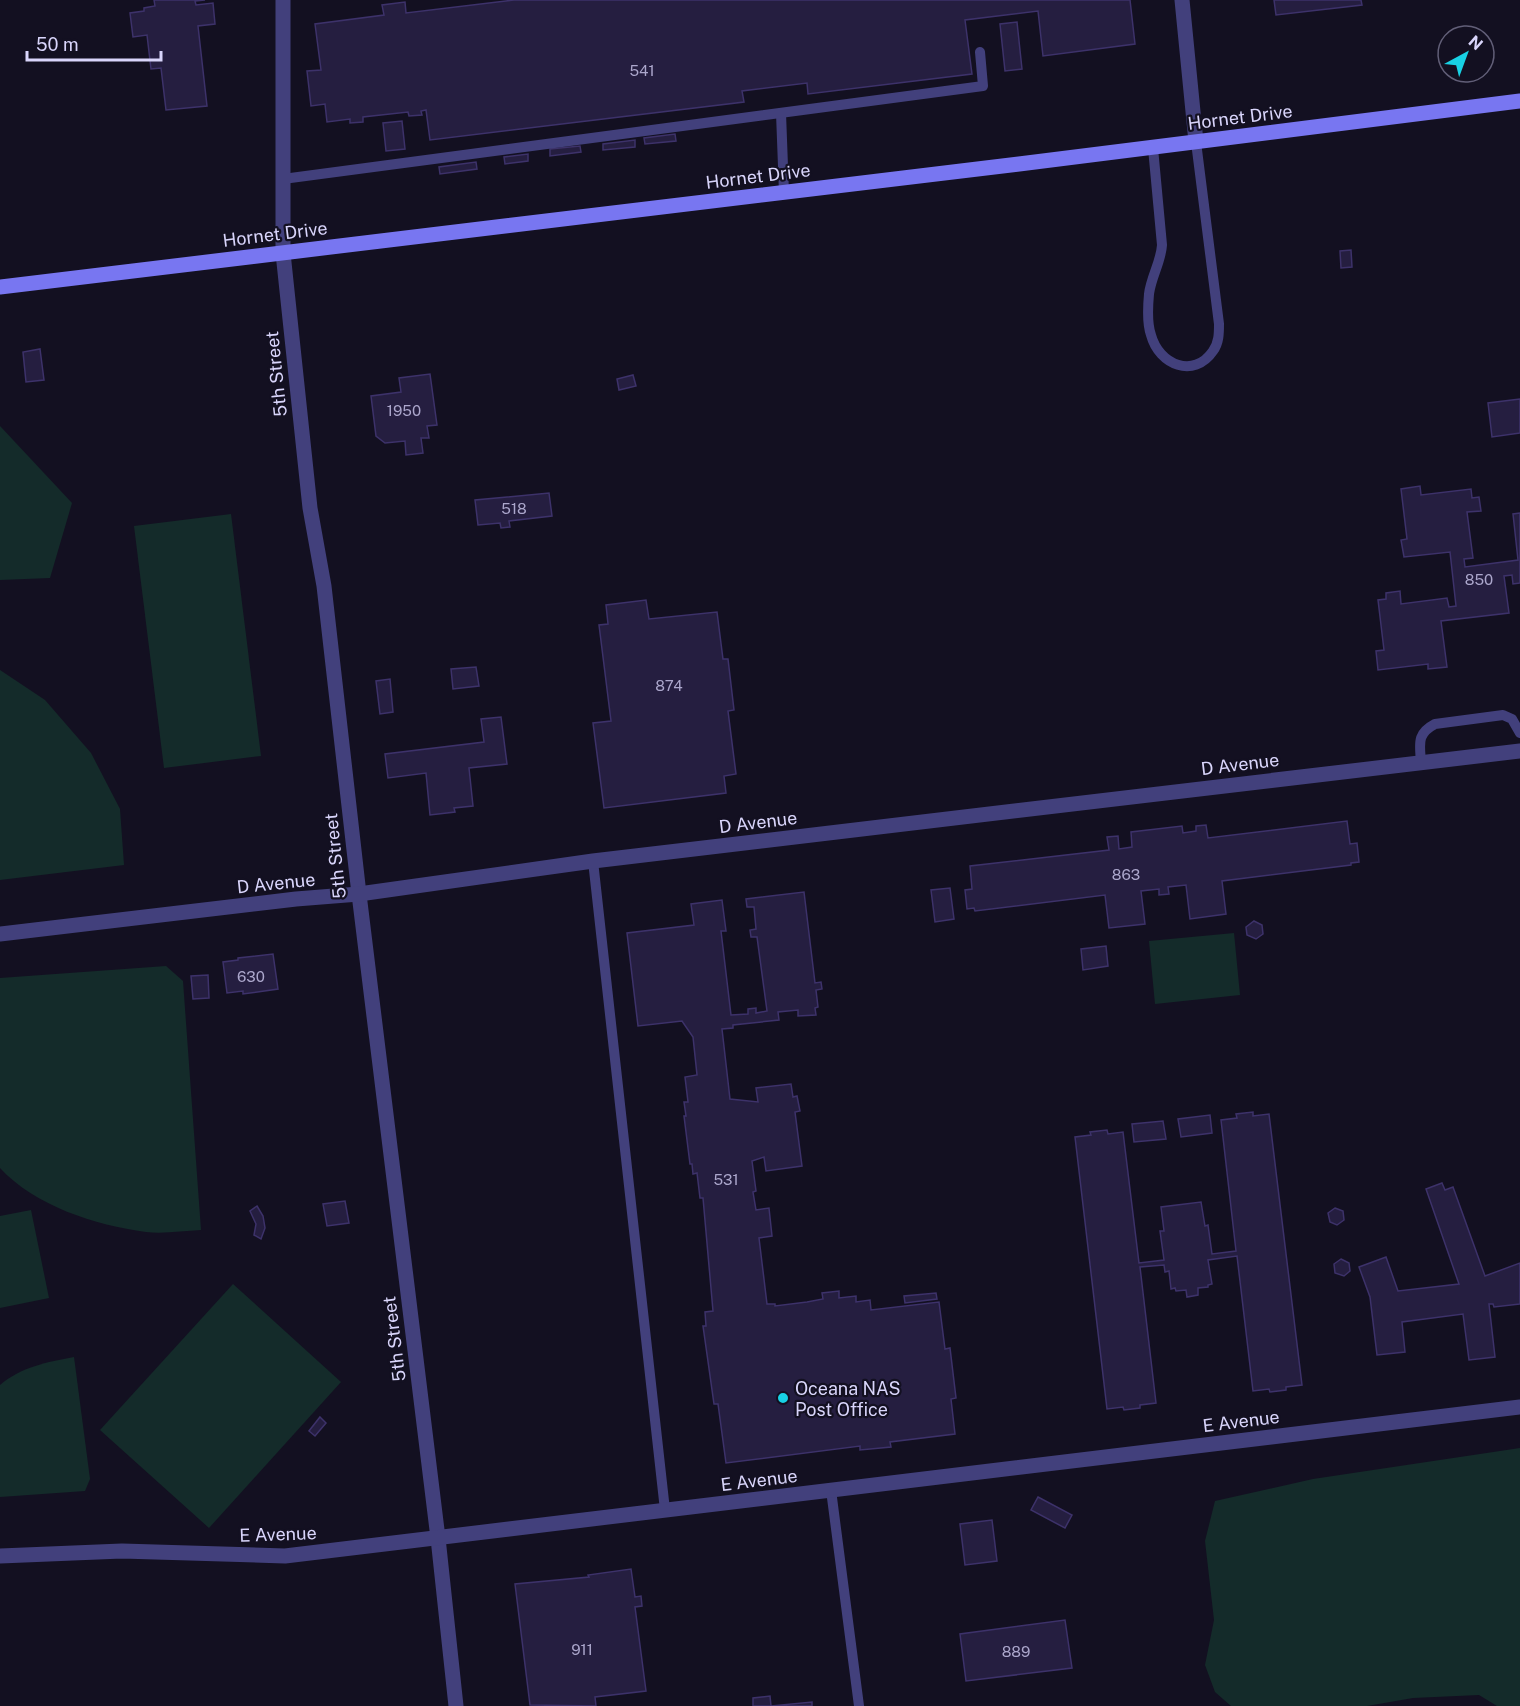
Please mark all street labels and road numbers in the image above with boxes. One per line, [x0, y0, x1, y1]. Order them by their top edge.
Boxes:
street label: Hornet Drive [1186, 100, 1294, 134]
street label: Hornet Drive [704, 159, 812, 193]
street label: Hornet Drive [221, 217, 329, 251]
street label: 5th Street [261, 330, 291, 418]
street label: D Avenue [1200, 749, 1280, 779]
street label: D Avenue [718, 807, 798, 837]
street label: 5th Street [320, 812, 350, 900]
street label: D Avenue [236, 868, 316, 898]
street label: 5th Street [378, 1295, 410, 1383]
street label: E Avenue [1201, 1406, 1281, 1436]
street label: E Avenue [719, 1465, 799, 1495]
street label: E Avenue [239, 1522, 317, 1546]

